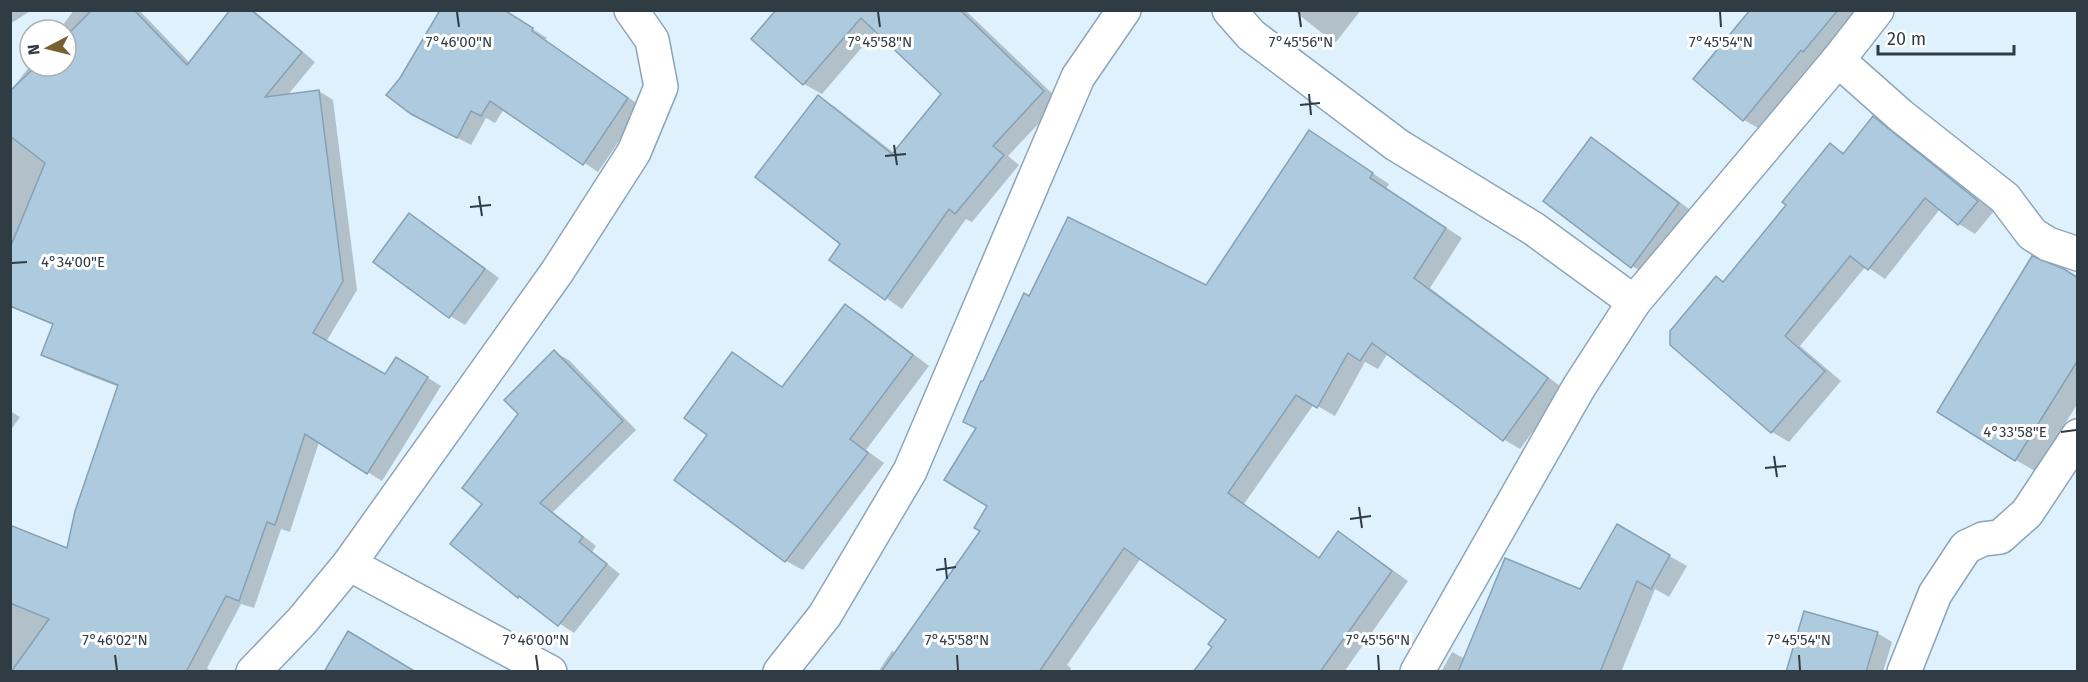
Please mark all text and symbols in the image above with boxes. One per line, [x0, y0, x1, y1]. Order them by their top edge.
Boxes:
north arrow [18, 18, 78, 78]
scale bar [1878, 18, 2014, 56]
text: 20 m [1887, 28, 1926, 50]
text: 7°46'00"N [426, 33, 492, 51]
text: 7°45'58"N [848, 33, 912, 51]
text: 7°45'56"N [1269, 33, 1333, 51]
text: 7°45'54"N [1689, 33, 1753, 51]
text: N [24, 43, 44, 56]
text: 4°34'00"E [41, 253, 105, 271]
text: 4°33'58"E [1983, 423, 2047, 441]
text: 7°46'02"N [82, 631, 148, 649]
text: 7°46'00"N [503, 631, 569, 649]
text: 7°45'58"N [925, 631, 989, 649]
text: 7°45'56"N [1346, 631, 1410, 649]
text: 7°45'54"N [1767, 631, 1831, 649]

